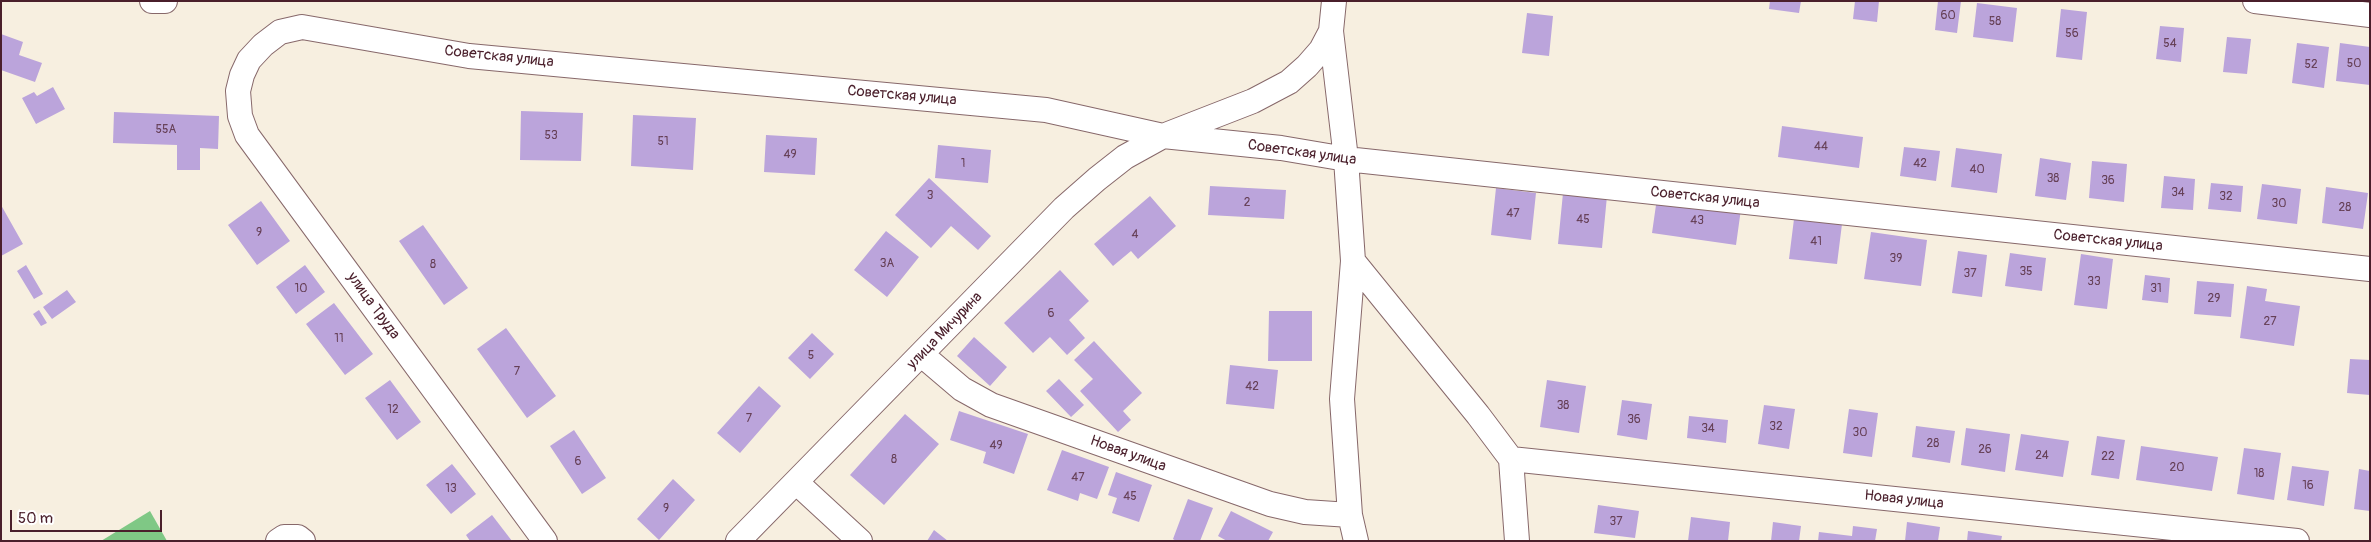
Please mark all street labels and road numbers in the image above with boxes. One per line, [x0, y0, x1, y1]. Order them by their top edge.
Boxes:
street label: Советская улица [444, 42, 554, 72]
street label: Советская улица [847, 82, 957, 110]
street label: Советская улица [1246, 136, 1358, 170]
street label: Советская улица [1650, 183, 1760, 213]
street label: Советская улица [2053, 226, 2163, 256]
street label: улица Труда [343, 269, 403, 343]
street label: улица Мичурина [904, 289, 986, 373]
street label: Новая улица [1088, 432, 1168, 476]
street label: Новая улица [1863, 487, 1945, 513]

